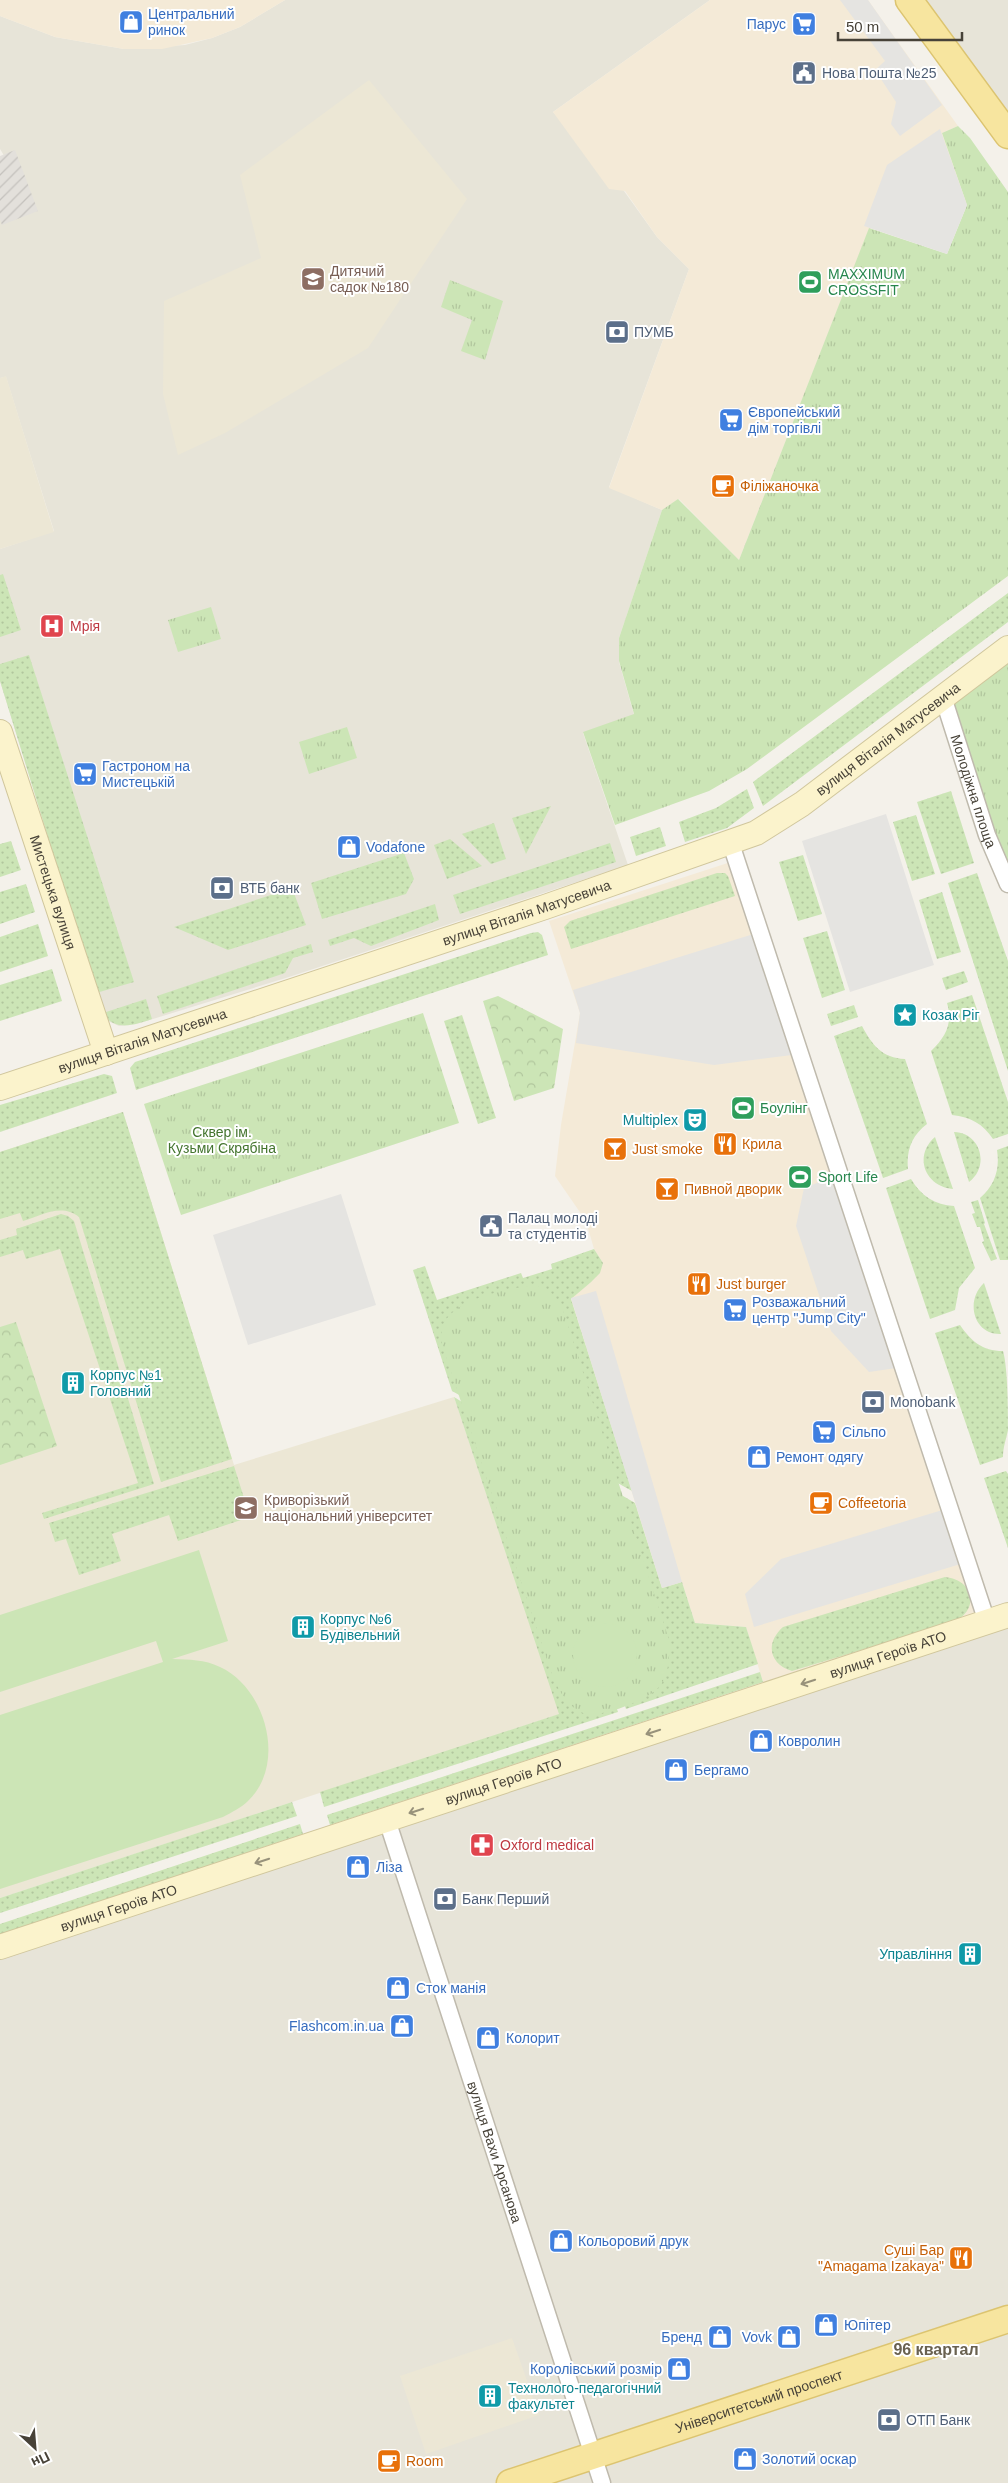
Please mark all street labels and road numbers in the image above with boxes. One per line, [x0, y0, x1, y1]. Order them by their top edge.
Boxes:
street label: вулиця Віталія Матусевича [813, 679, 963, 799]
street label: Молодіжна площа [947, 733, 1000, 851]
street label: Мистецька вулиця [27, 833, 79, 952]
street label: вулиця Віталія Матусевича [440, 877, 613, 948]
street label: вулиця Віталія Матусевича [56, 1005, 229, 1076]
street label: вулиця Героїв АТО [828, 1628, 948, 1681]
street label: вулиця Героїв АТО [443, 1755, 564, 1808]
street label: вулиця Героїв АТО [58, 1881, 179, 1935]
street label: вулиця Вахи Арсанова [464, 2079, 525, 2225]
street label: Університетський проспект [673, 2366, 845, 2436]

